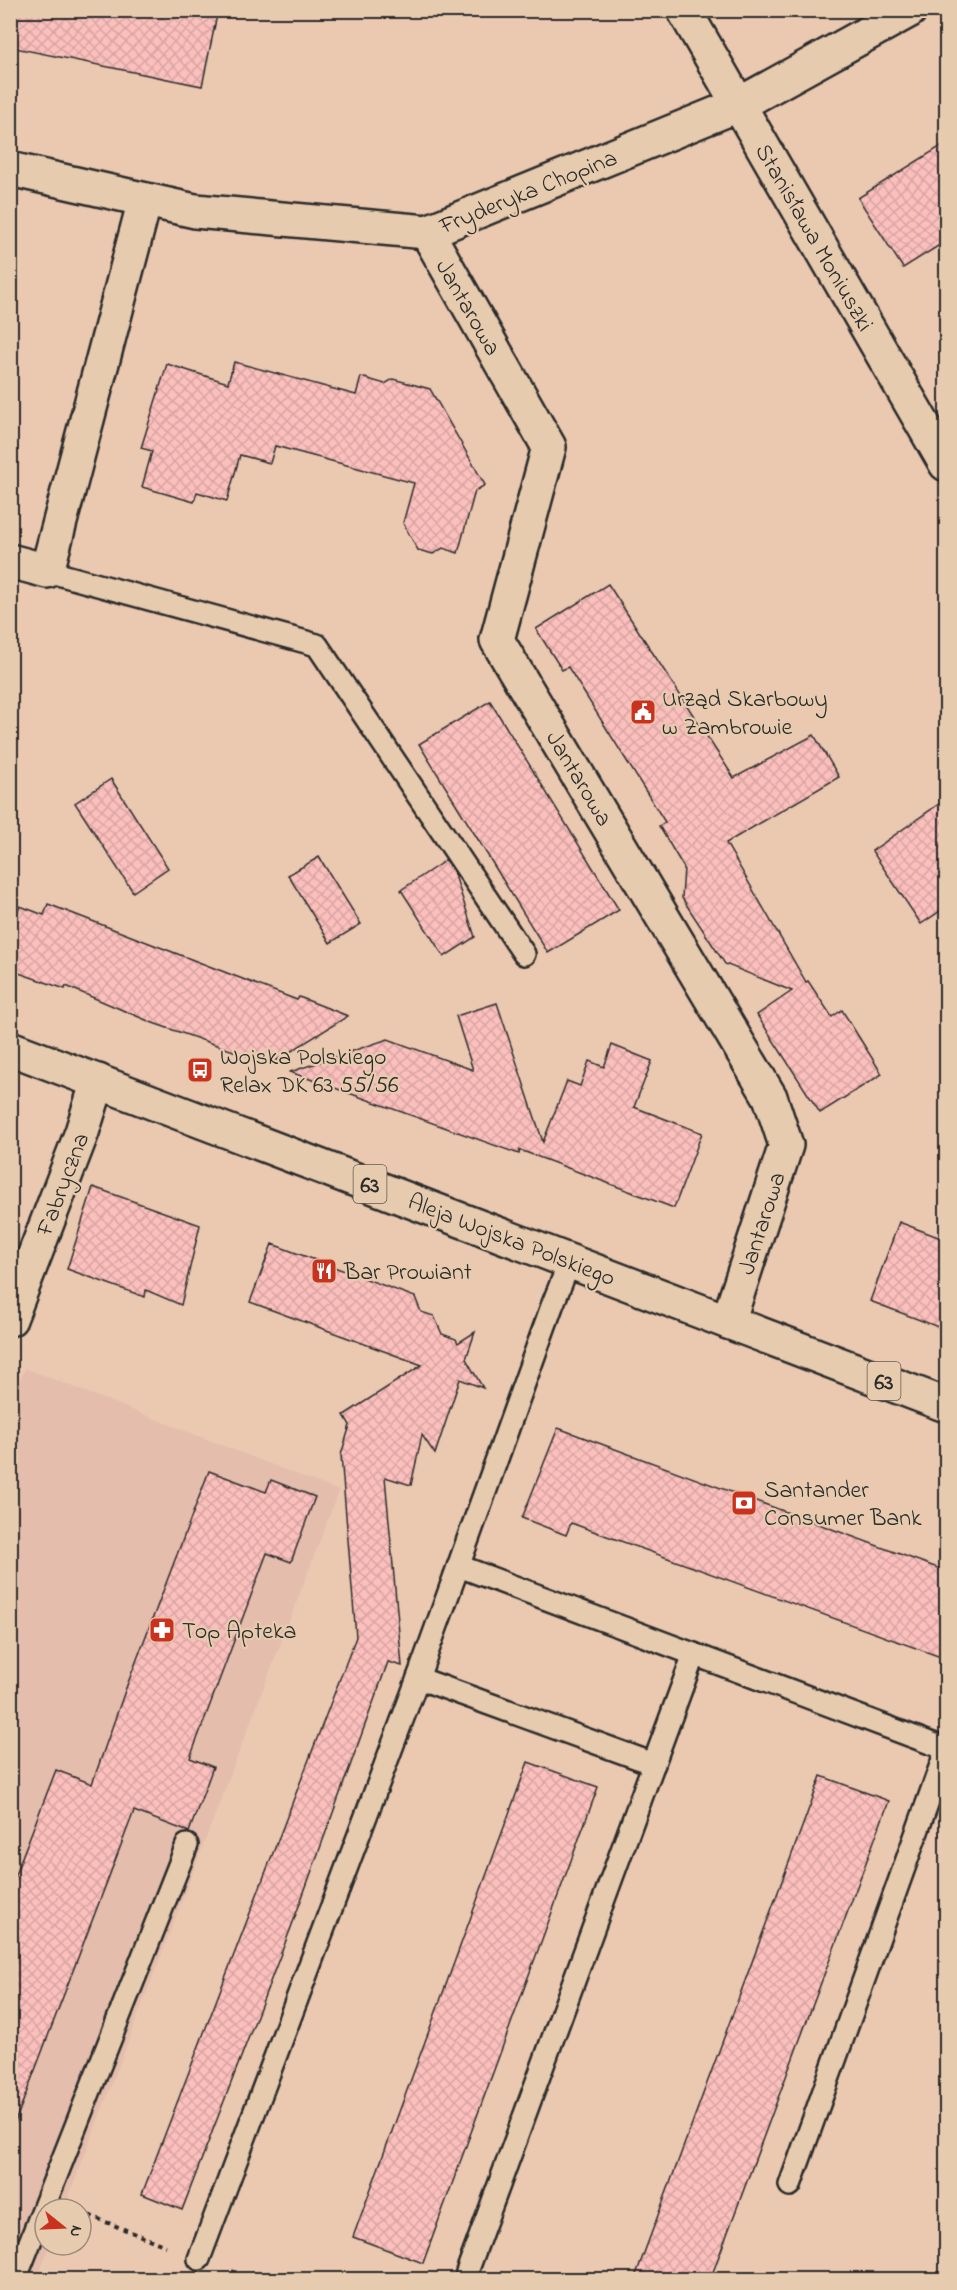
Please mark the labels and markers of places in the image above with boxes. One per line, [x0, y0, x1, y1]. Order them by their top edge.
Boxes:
place label: Urząd Skarbowy w Zambrowie [662, 683, 828, 746]
public building icon: Urząd Skarbowy w Zambrowie [628, 697, 658, 727]
place label: Wojska Polskiego Relax DK 63 55/56 [220, 1041, 399, 1104]
bus stop icon: Wojska Polskiego Relax DK 63 55/56 [185, 1055, 215, 1085]
restaurant icon: Bar Prowiant [309, 1256, 339, 1286]
place label: Bar Prowiant [343, 1256, 472, 1291]
place label: Santander Consumer Bank [764, 1474, 922, 1537]
bank icon: Santander Consumer Bank [729, 1488, 759, 1518]
pharmacy icon: Top Apteka [147, 1615, 177, 1645]
place label: Top Apteka [182, 1615, 296, 1650]

